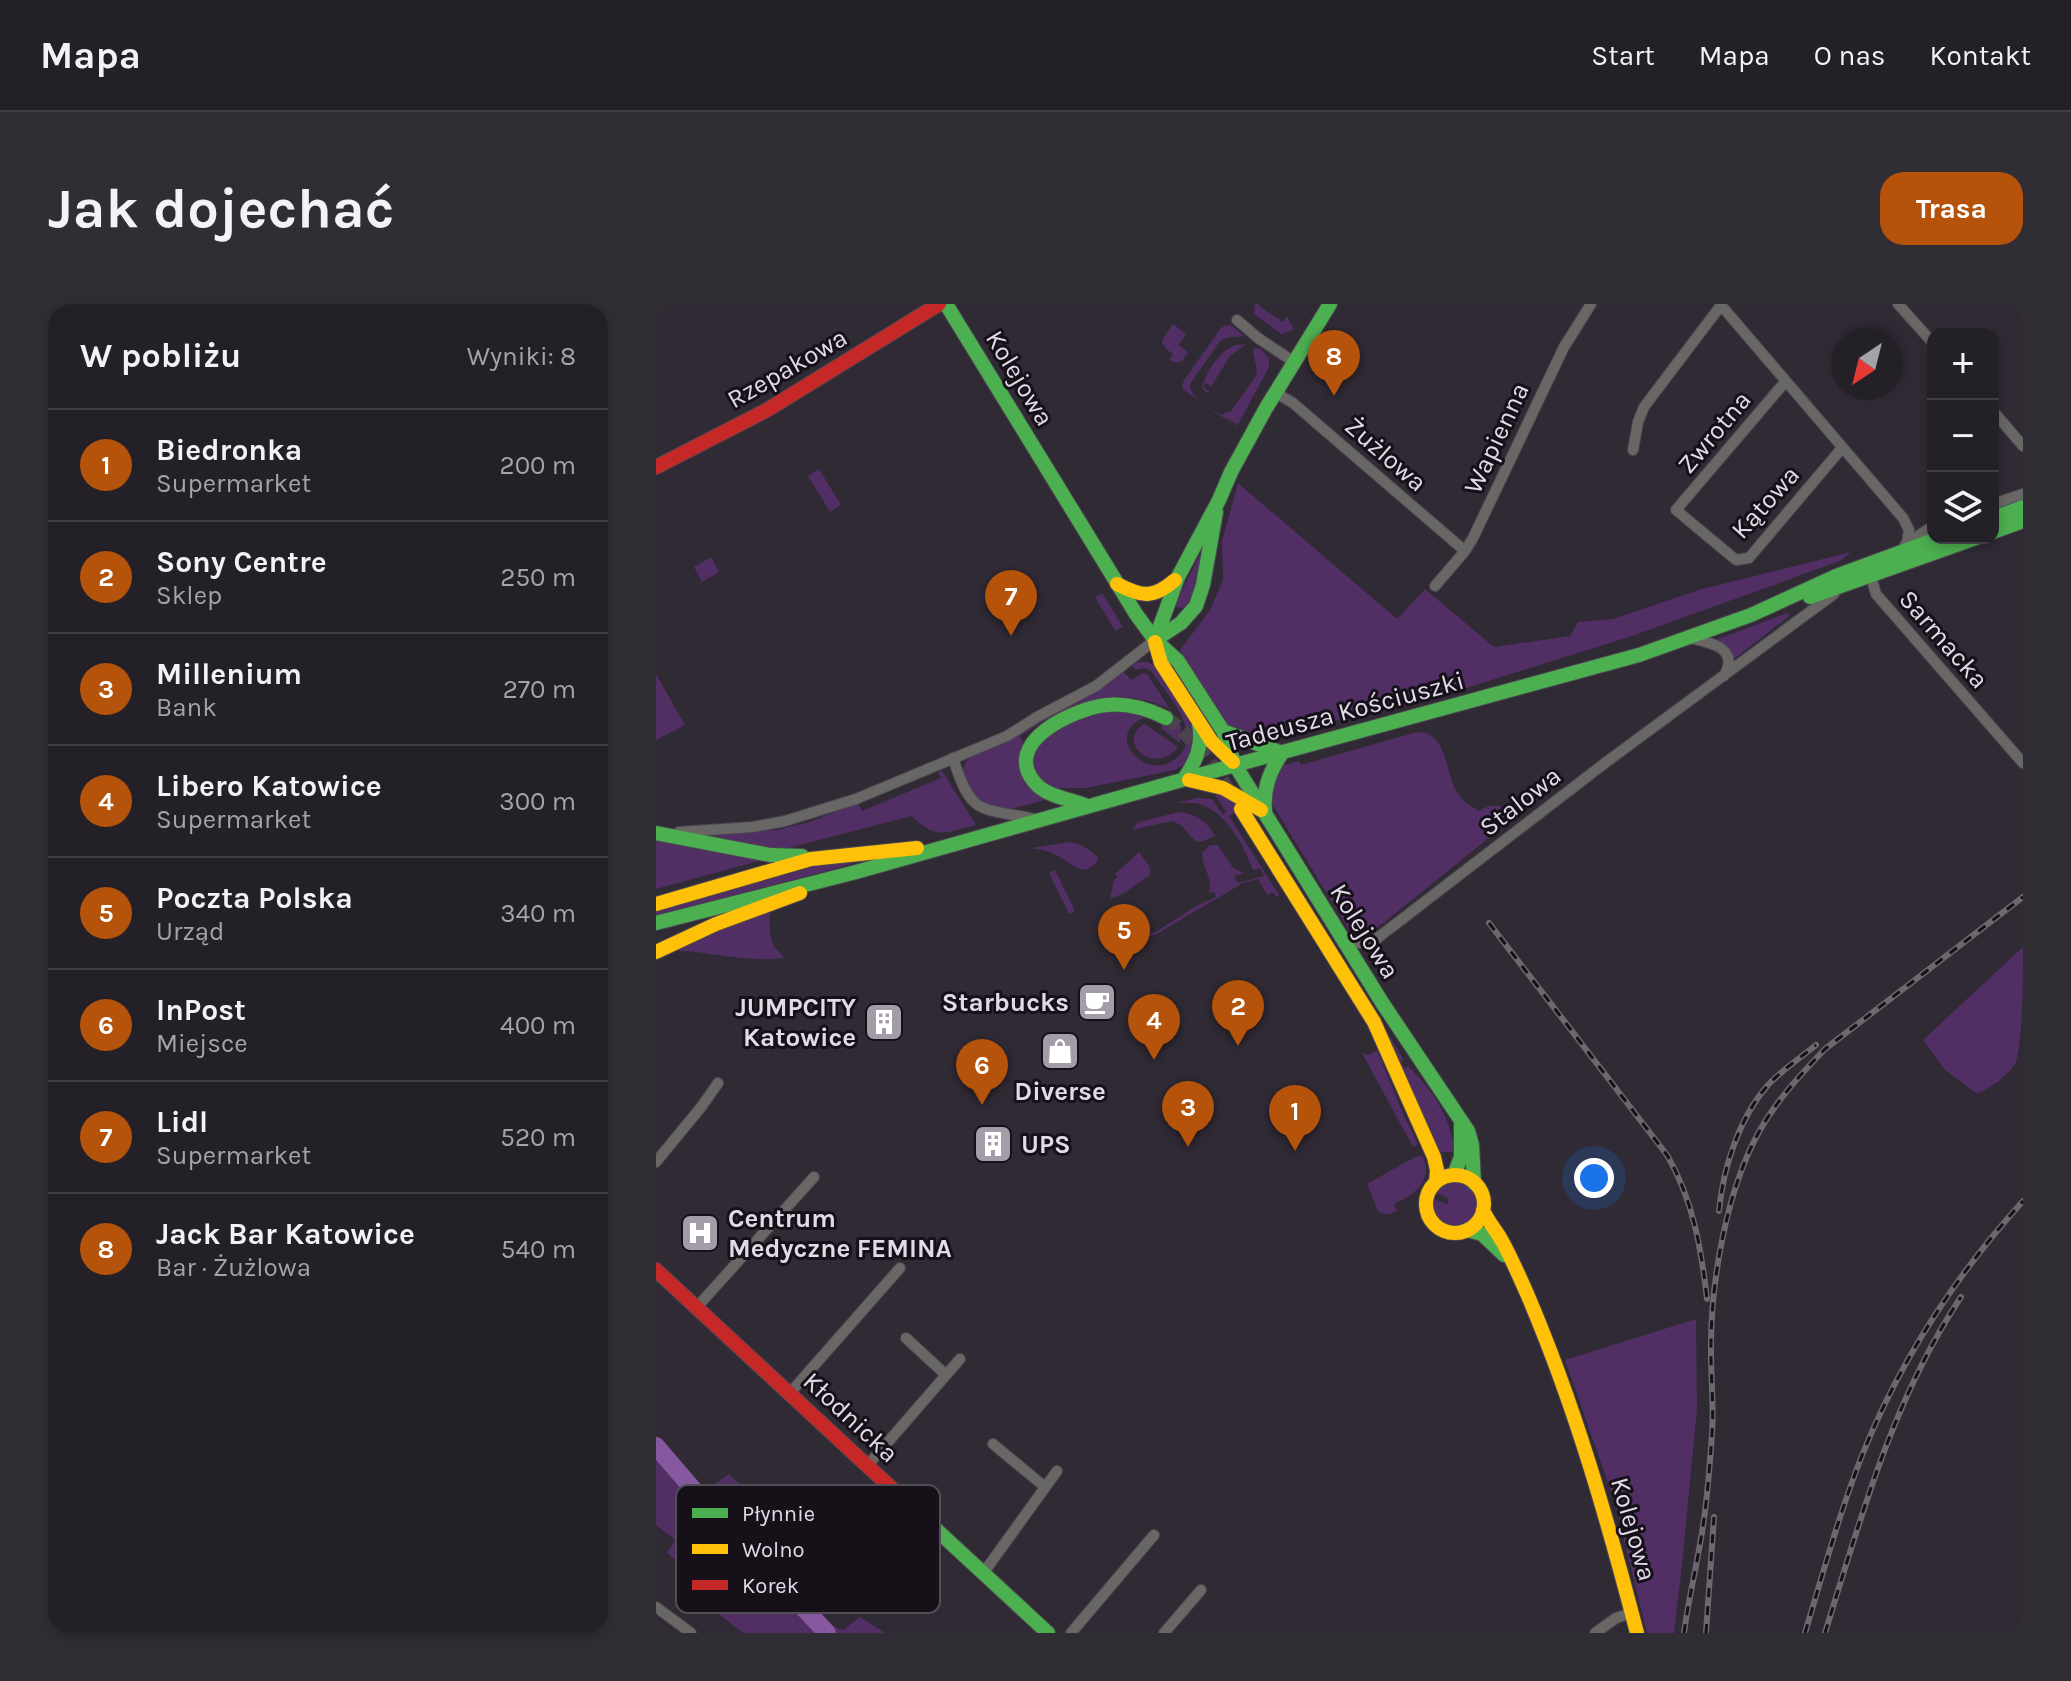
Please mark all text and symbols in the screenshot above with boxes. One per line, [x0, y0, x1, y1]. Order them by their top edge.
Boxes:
text: Mapa [40, 33, 141, 78]
text: Start [1591, 39, 1655, 72]
text: Mapa [1699, 39, 1770, 72]
text: O nas [1814, 39, 1886, 72]
text: Kontakt [1930, 39, 2031, 72]
button: Trasa [1880, 172, 2023, 245]
text: Jak dojechać [48, 176, 394, 241]
street label: Rzepakowa [722, 322, 853, 415]
street label: Kolejowa [979, 325, 1060, 432]
north arrow [1831, 328, 1903, 400]
map controls [1927, 328, 1999, 544]
button: + [1927, 328, 1999, 400]
pin: 8 [1308, 330, 1360, 396]
text: W pobliżu [80, 336, 241, 376]
text: Wyniki: 8 [467, 341, 576, 372]
street label: Wapienna [1457, 378, 1536, 499]
street label: Zwrotna [1671, 385, 1758, 480]
button: − [1927, 400, 1999, 472]
street label: Żużlowa [1338, 410, 1433, 498]
text: Biedronka [156, 432, 302, 468]
text: 1 [101, 450, 111, 481]
text: 200 m [500, 450, 576, 481]
street label: Kątowa [1725, 460, 1806, 545]
text: Supermarket [156, 468, 311, 499]
button: layers [1927, 472, 1999, 544]
text: Sony Centre [156, 544, 327, 580]
text: 2 [98, 562, 114, 593]
text: 250 m [500, 562, 576, 593]
pin: 7 [985, 570, 1037, 636]
text: Sklep [156, 580, 222, 611]
street label: Sarmacka [1892, 584, 1995, 695]
text: Millenium [156, 656, 302, 692]
street label: Tadeusza Kościuszki [1223, 665, 1467, 758]
text: 3 [98, 674, 114, 705]
text: 270 m [503, 674, 576, 705]
text: Bank [156, 692, 217, 723]
street label: Stalowa [1474, 760, 1567, 843]
text: Libero Katowice [156, 768, 382, 804]
text: 4 [98, 786, 114, 817]
text: 300 m [499, 786, 576, 817]
text: Supermarket [156, 804, 311, 835]
street label: Kolejowa [1323, 878, 1406, 984]
text: Poczta Polska [156, 880, 353, 916]
text: 5 [98, 898, 114, 929]
text: 340 m [500, 898, 576, 929]
pin: 5 [1098, 904, 1150, 970]
text: Urząd [156, 916, 224, 947]
pin: 2 [1212, 980, 1264, 1046]
cafe icon: Starbucks [1076, 981, 1118, 1023]
place label: Starbucks [942, 987, 1069, 1018]
text: InPost [156, 992, 246, 1028]
place label: JUMPCITY Katowice [735, 992, 857, 1053]
pin: 4 [1128, 994, 1180, 1060]
building icon: JUMPCITY Katowice [863, 1001, 905, 1043]
text: 6 [98, 1010, 114, 1041]
text: 400 m [500, 1010, 576, 1041]
text: Miejsce [156, 1028, 248, 1059]
shop icon: Diverse [1039, 1030, 1081, 1072]
pin: 6 [956, 1039, 1008, 1105]
place label: Diverse [1014, 1076, 1106, 1107]
pin: 3 [1162, 1081, 1214, 1147]
pin: 1 [1269, 1085, 1321, 1151]
text: Lidl [156, 1104, 208, 1140]
text: 7 [100, 1122, 112, 1153]
text: 520 m [500, 1122, 576, 1153]
building icon: UPS [972, 1123, 1014, 1165]
place label: UPS [1021, 1129, 1071, 1160]
text: Supermarket [156, 1140, 311, 1171]
your location [1574, 1158, 1614, 1198]
place label: Centrum Medyczne FEMINA [728, 1203, 952, 1264]
hospital icon: Centrum Medyczne FEMINA [679, 1212, 721, 1254]
text: Jack Bar Katowice [156, 1216, 415, 1252]
text: 8 [98, 1234, 114, 1265]
text: 540 m [501, 1234, 576, 1265]
text: Bar · Żużlowa [156, 1252, 311, 1283]
street label: Kłodnicka [797, 1366, 905, 1469]
street label: Kolejowa [1604, 1474, 1663, 1584]
legend [676, 1485, 940, 1613]
text: Płynnie [742, 1501, 815, 1527]
text: Wolno [742, 1537, 804, 1563]
text: Korek [742, 1573, 799, 1599]

